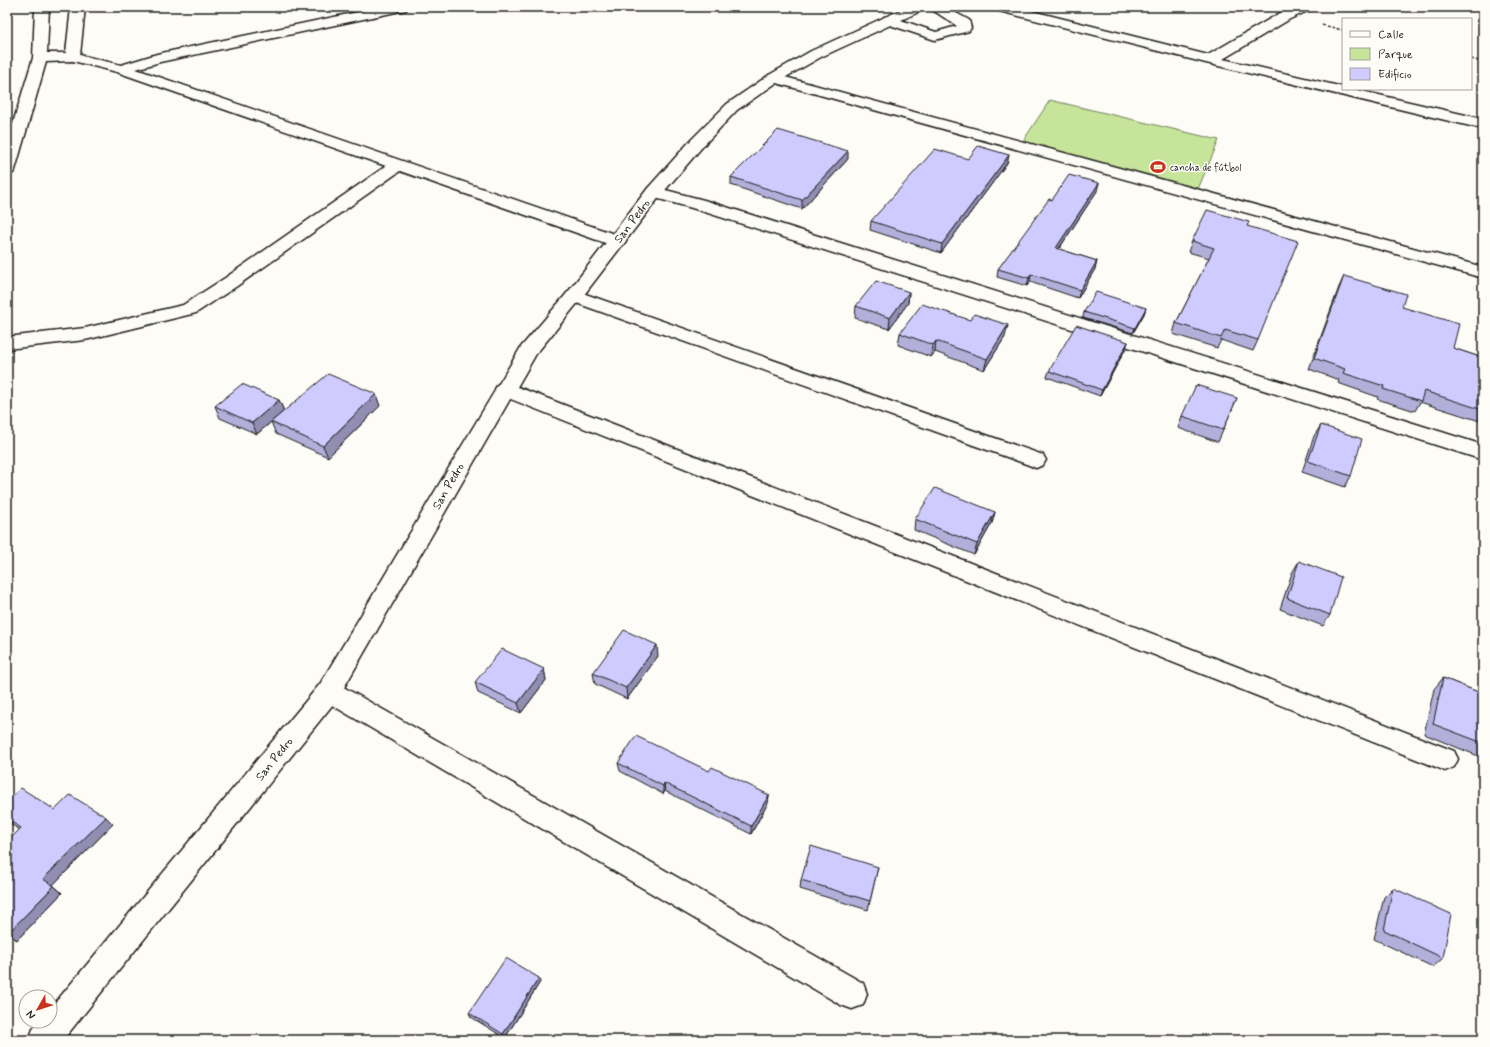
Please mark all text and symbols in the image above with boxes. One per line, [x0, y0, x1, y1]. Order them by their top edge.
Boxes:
legend [1342, 18, 1472, 90]
text: Calle [1378, 27, 1404, 43]
text: Parque [1378, 47, 1413, 63]
text: Edificio [1378, 67, 1412, 83]
sports icon: cancha de fútbol [1149, 158, 1167, 176]
place label: cancha de fútbol [1170, 162, 1241, 175]
street label: San Pedro [611, 196, 655, 247]
street label: San Pedro [429, 460, 469, 513]
street label: San Pedro [252, 734, 297, 785]
north arrow [18, 989, 58, 1029]
text: N [23, 1007, 39, 1022]

